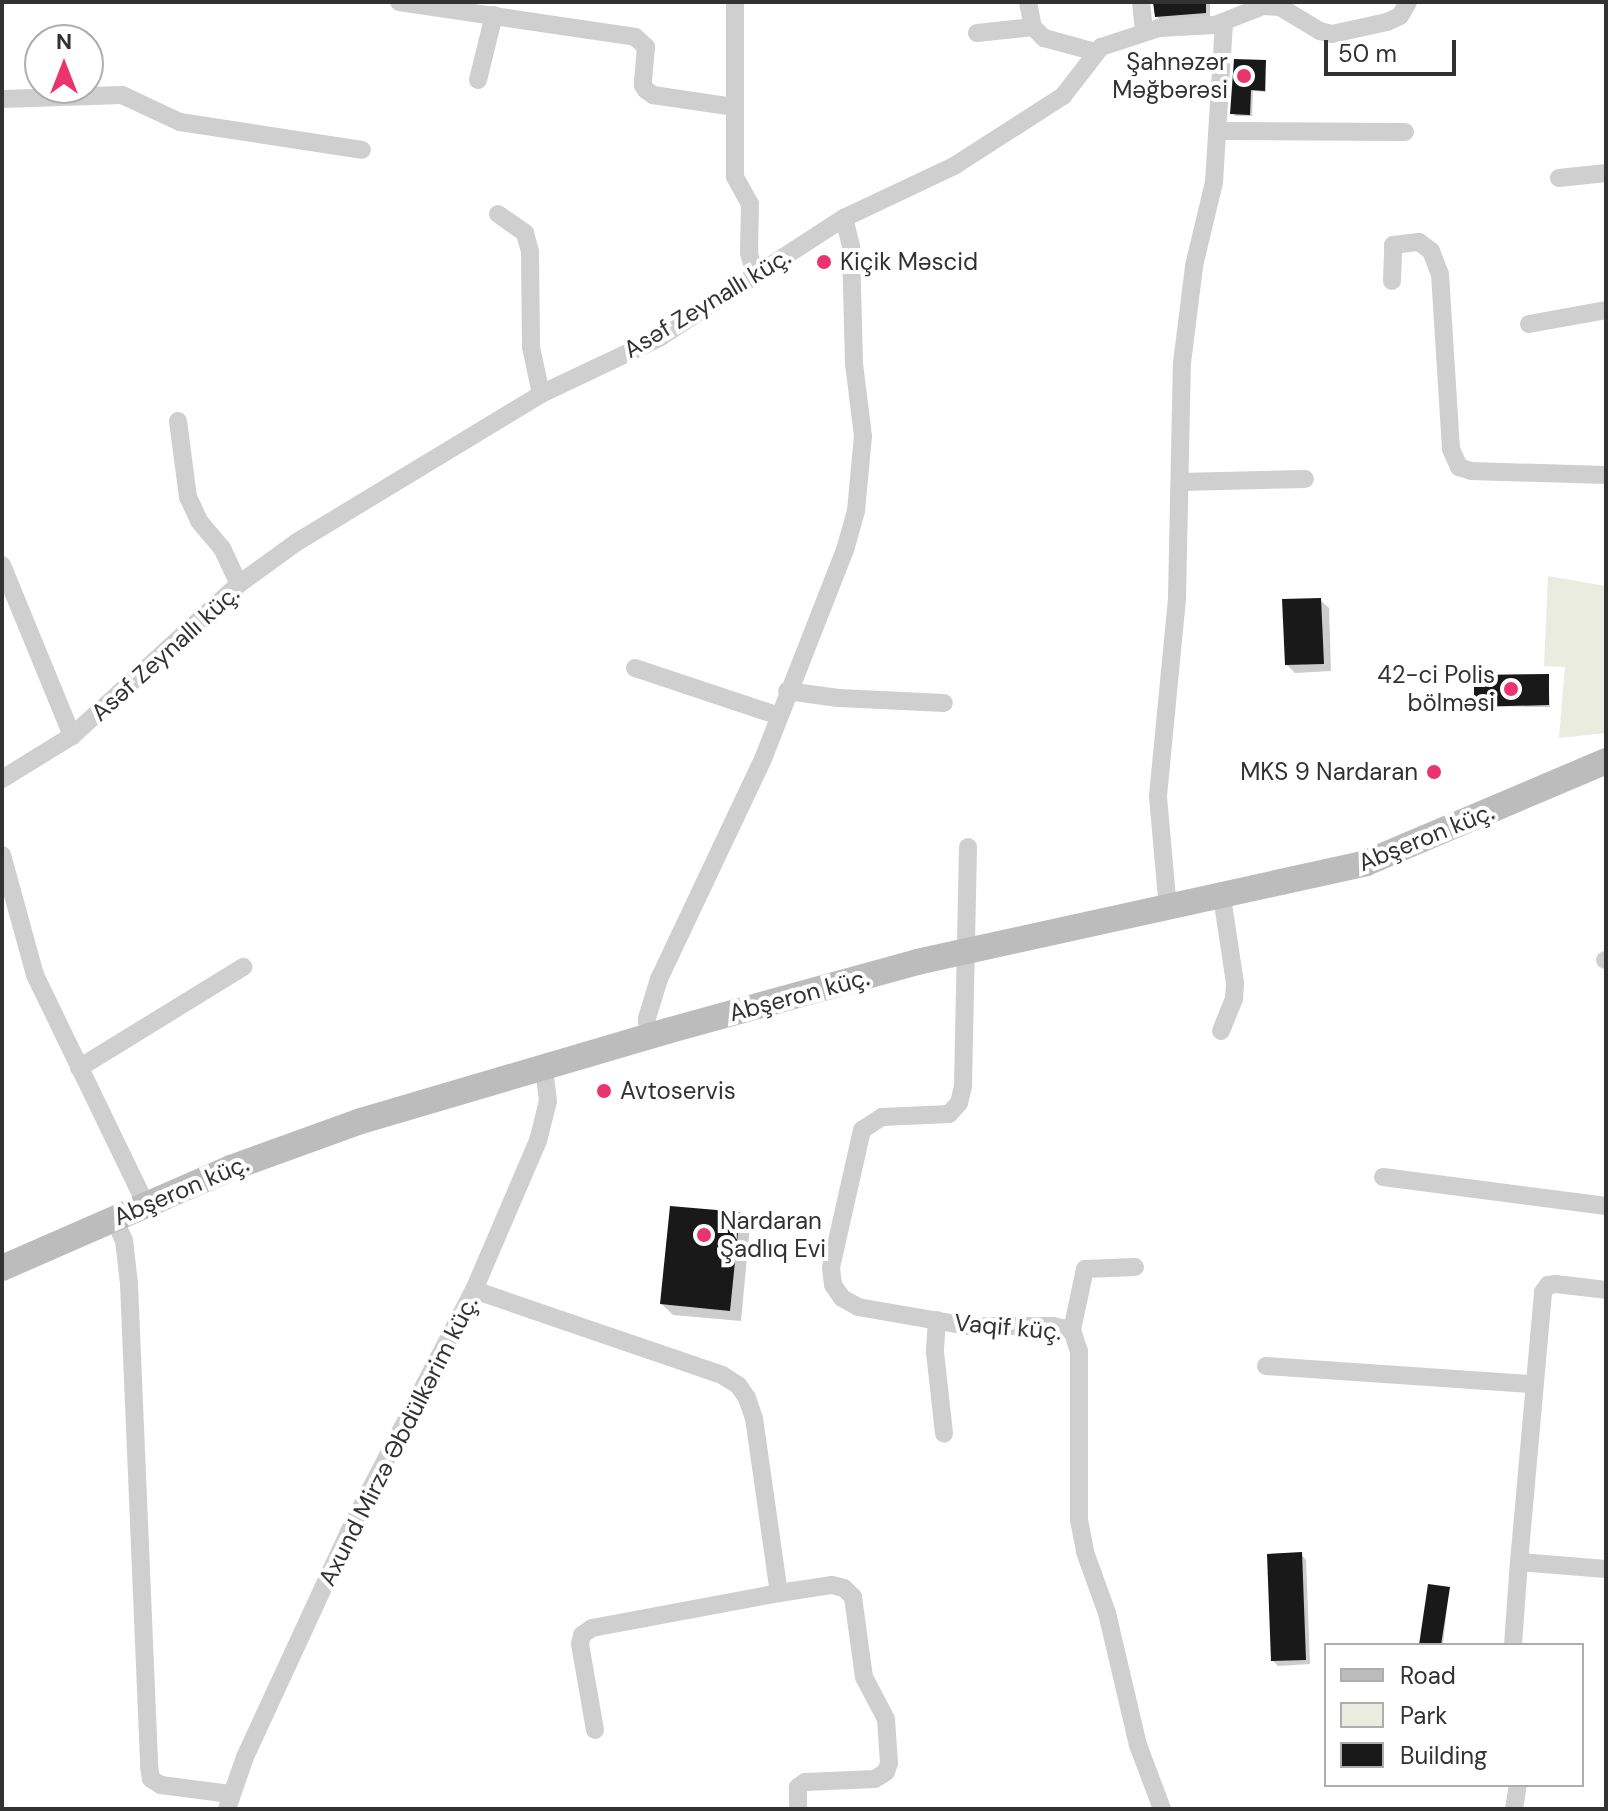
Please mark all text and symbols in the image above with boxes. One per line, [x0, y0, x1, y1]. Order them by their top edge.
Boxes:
north arrow [24, 24, 104, 104]
scale bar [1328, 24, 1460, 74]
text: N [56, 27, 72, 56]
text: 50 m [1338, 38, 1397, 69]
place label: Şahnəzər Məğbərəsi [1112, 48, 1228, 104]
marker: Şahnəzər Məğbərəsi [1235, 67, 1253, 85]
street label: Asəf Zeynallı küç. [618, 242, 796, 364]
place label: Kiçik Məscid [840, 248, 978, 276]
marker: Kiçik Məscid [815, 253, 833, 271]
street label: Asəf Zeynallı küç. [85, 579, 245, 727]
place label: 42-ci Polis bölməsi [1377, 661, 1495, 717]
marker: 42-ci Polis bölməsi [1502, 680, 1520, 698]
place label: MKS 9 Nardaran [1240, 758, 1418, 786]
marker: MKS 9 Nardaran [1425, 763, 1443, 781]
street label: Abşeron küç. [1354, 797, 1498, 877]
street label: Abşeron küç. [726, 962, 872, 1028]
place label: Avtoservis [620, 1077, 736, 1105]
marker: Avtoservis [595, 1082, 613, 1100]
street label: Abşeron küç. [109, 1149, 253, 1231]
place label: Nardaran Şadlıq Evi [720, 1207, 826, 1263]
marker: Nardaran Şadlıq Evi [695, 1226, 713, 1244]
street label: Axund Mirzə Əbdülkərim küç. [312, 1291, 484, 1591]
street label: Vaqif küç. [953, 1308, 1063, 1346]
legend [1324, 1643, 1584, 1787]
text: Road [1400, 1660, 1456, 1691]
text: Park [1400, 1700, 1447, 1731]
text: Building [1400, 1740, 1487, 1771]

